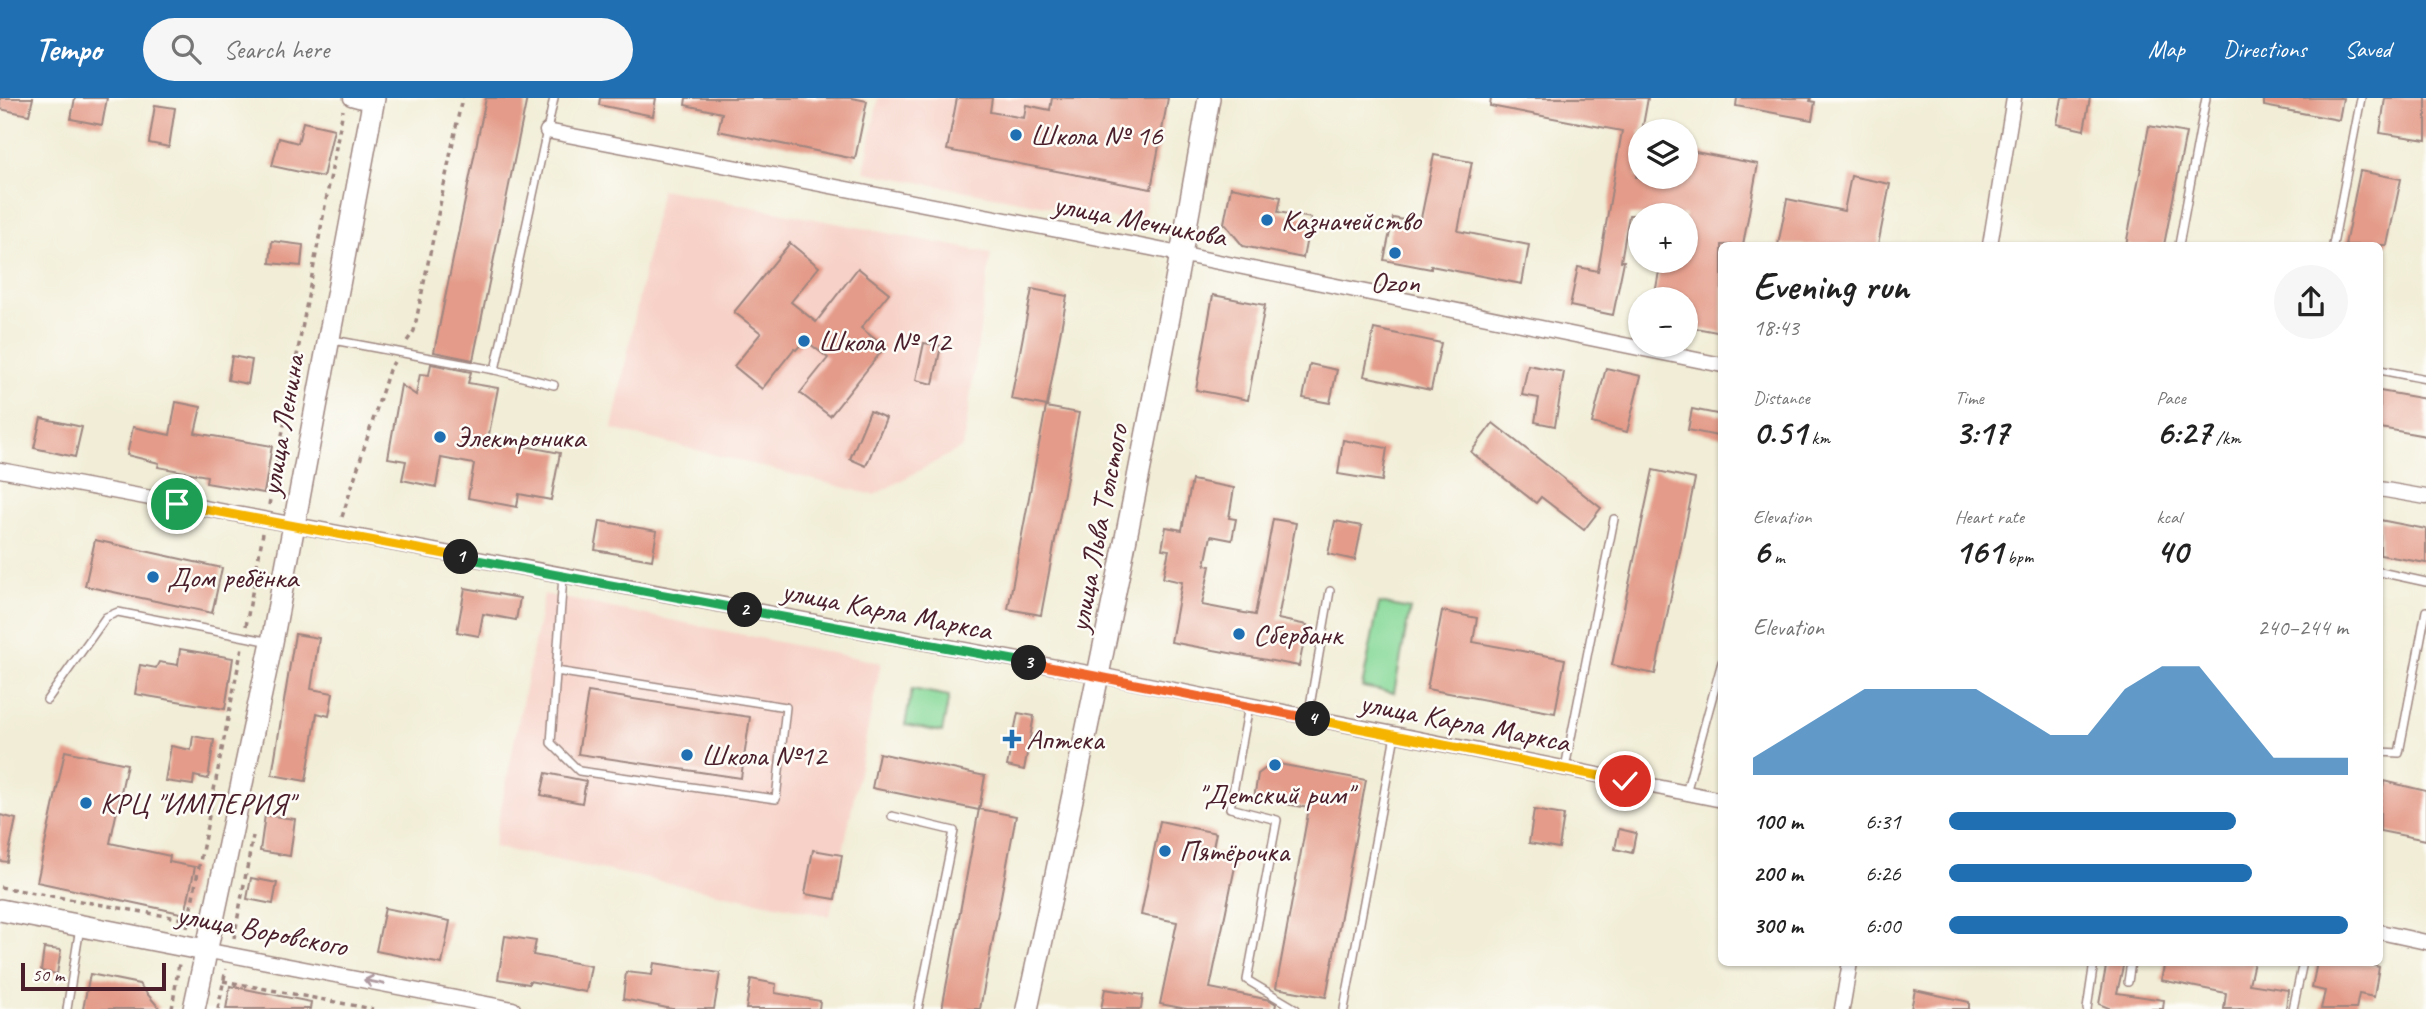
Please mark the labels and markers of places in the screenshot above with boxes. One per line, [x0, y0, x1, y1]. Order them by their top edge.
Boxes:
place label: Школа № 16 [1030, 116, 1164, 154]
marker: Школа № 16 [1008, 127, 1024, 143]
place label: Казначейство [1281, 201, 1422, 239]
marker: Казначейство [1259, 212, 1275, 228]
marker: Ozon [1387, 245, 1403, 261]
place label: Ozon [1370, 263, 1420, 301]
place label: Школа № 12 [818, 322, 953, 360]
marker: Школа № 12 [796, 333, 812, 349]
place label: Электроника [454, 418, 587, 456]
marker: Электроника [432, 429, 448, 445]
pin [147, 474, 207, 534]
pin: 1 [444, 540, 478, 574]
place label: Дом ребёнка [167, 558, 300, 596]
marker: Дом ребёнка [145, 569, 161, 585]
pin: 2 [728, 592, 762, 628]
place label: Сбербанк [1253, 615, 1344, 653]
marker: Сбербанк [1231, 626, 1247, 642]
pin: 3 [1012, 646, 1046, 680]
pin: 4 [1296, 702, 1330, 736]
place label: Аптека [1026, 720, 1106, 758]
marker: Аптека [1004, 731, 1020, 747]
place label: Школа №12 [701, 736, 829, 774]
marker: Школа №12 [679, 747, 695, 763]
pin [1595, 751, 1655, 811]
marker: "Детский рим" [1267, 757, 1283, 773]
place label: "Детский рим" [1197, 775, 1358, 813]
place label: КРЦ "ИМПЕРИЯ" [100, 784, 299, 822]
marker: КРЦ "ИМПЕРИЯ" [78, 795, 94, 811]
place label: Пятёрочка [1179, 832, 1291, 870]
marker: Пятёрочка [1157, 843, 1173, 859]

